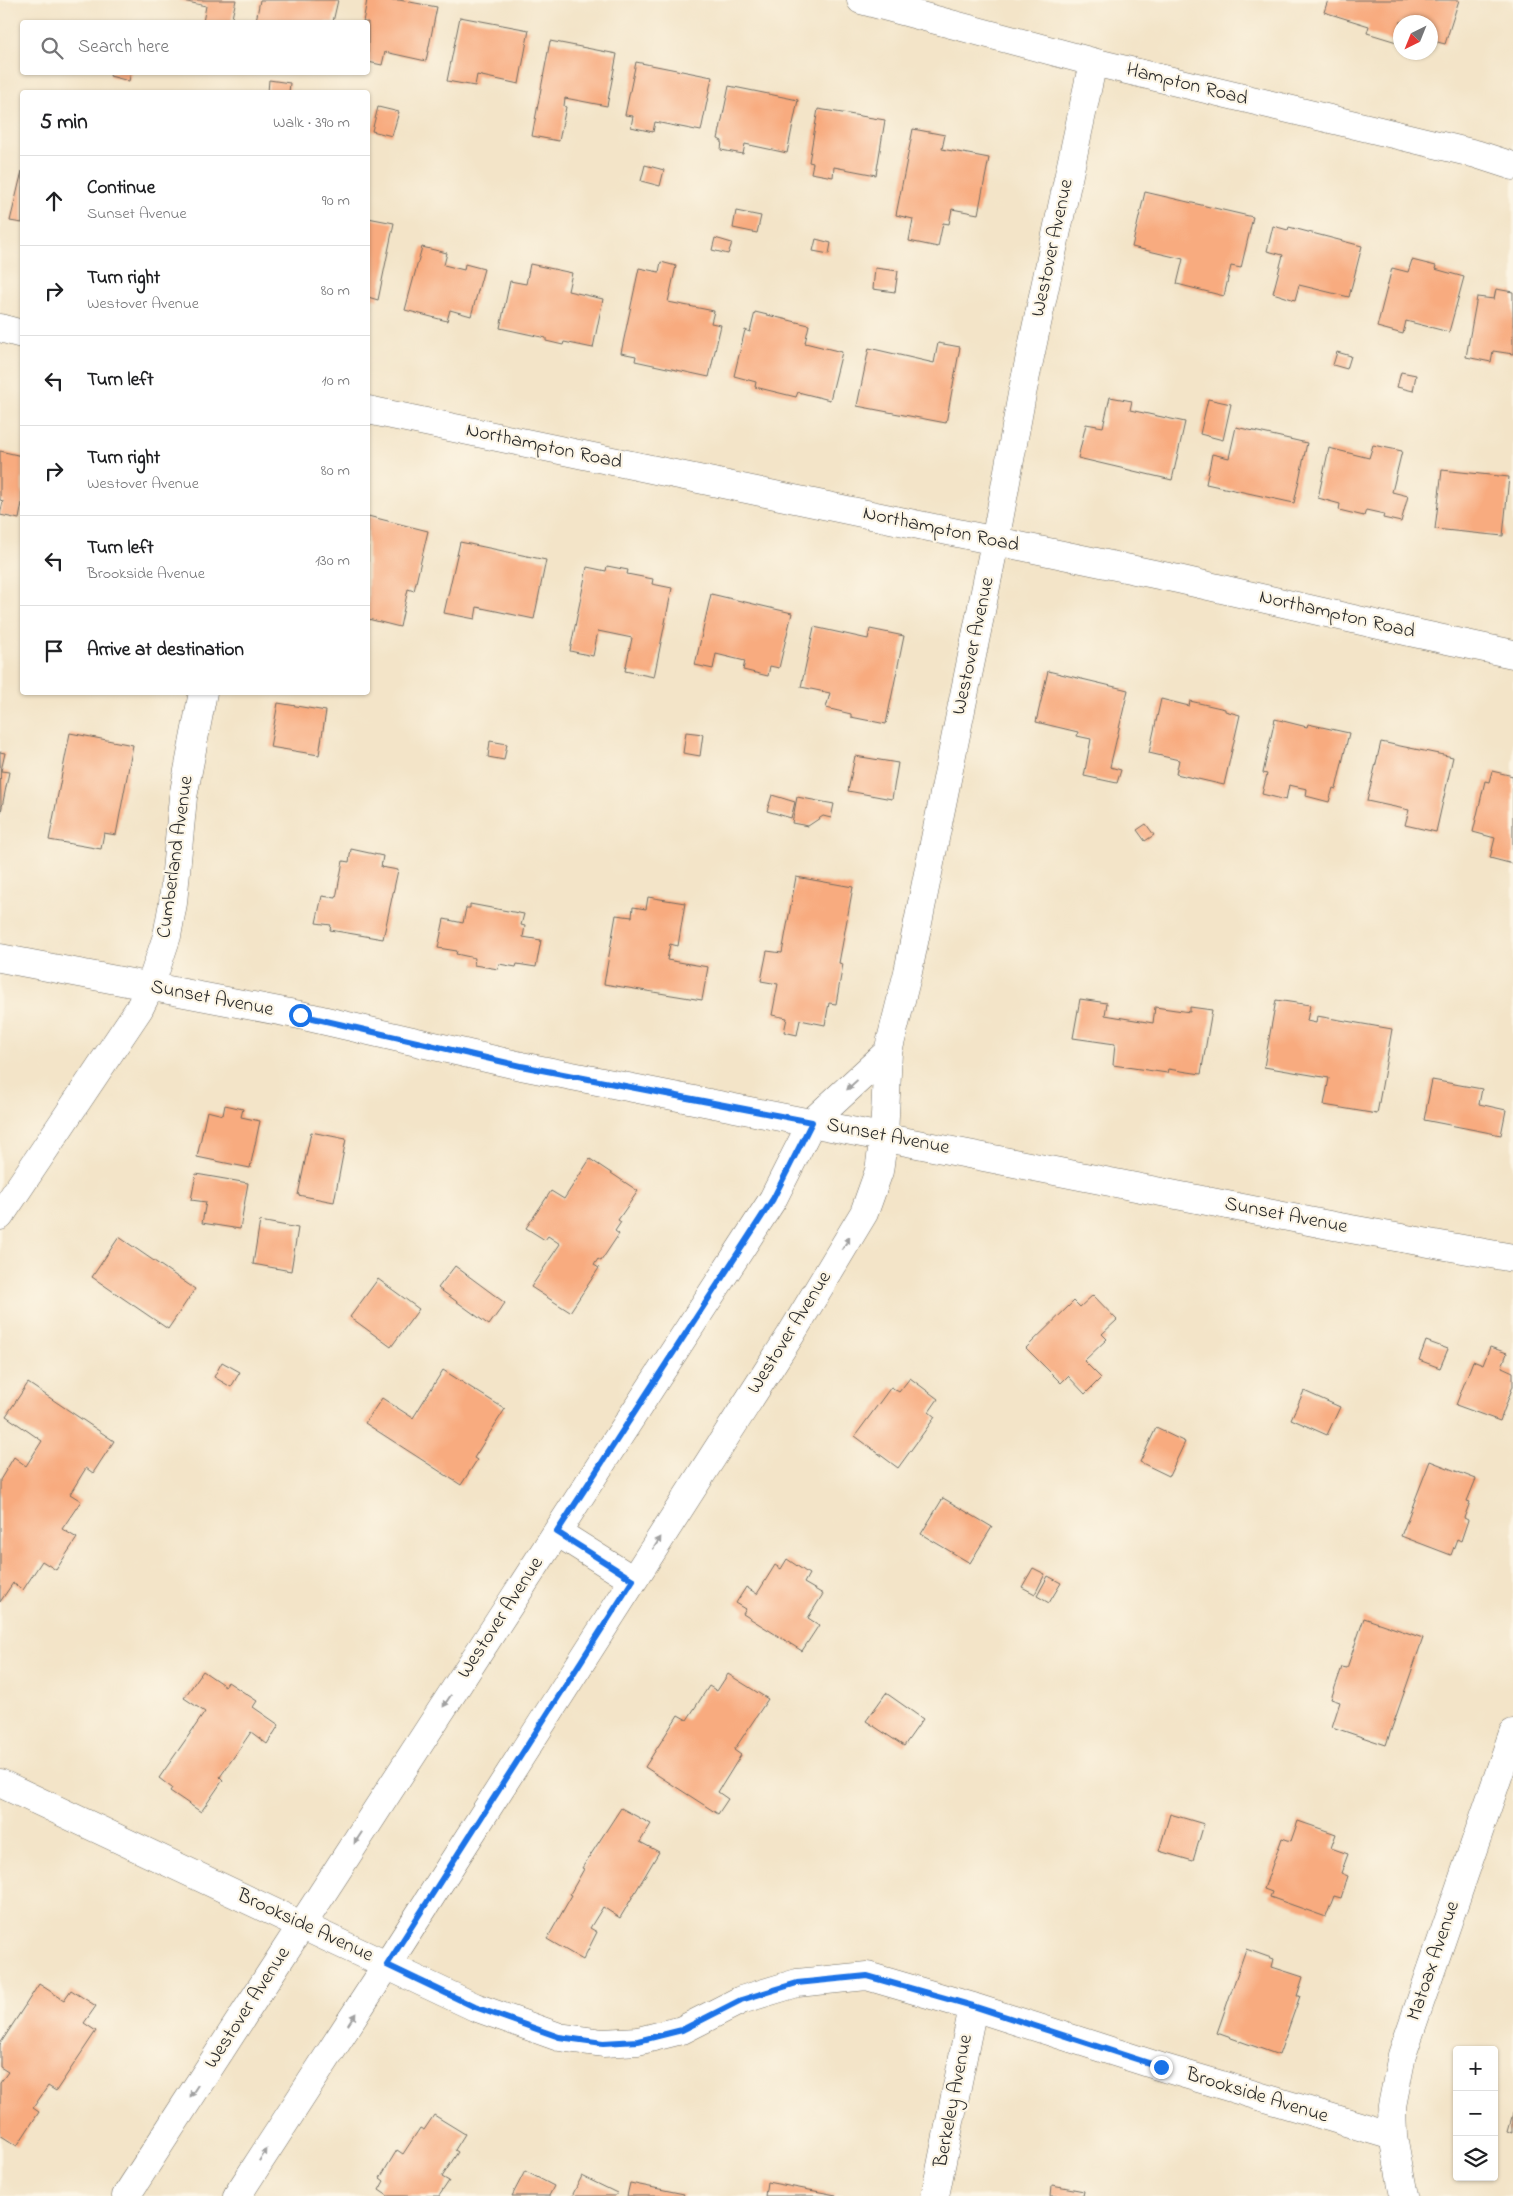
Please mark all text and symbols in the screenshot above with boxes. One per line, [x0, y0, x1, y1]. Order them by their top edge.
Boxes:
north arrow [1393, 15, 1438, 60]
search box [20, 20, 370, 75]
icon: search [38, 34, 66, 62]
text: Search here [78, 34, 169, 61]
street label: Hampton Road [1123, 56, 1251, 114]
text: 5 min [40, 108, 88, 138]
text: Walk · 390 m [273, 111, 350, 135]
text: Continue [87, 175, 155, 202]
street label: Westover Avenue [1024, 176, 1082, 320]
icon: ahead [40, 187, 68, 215]
text: 90 m [322, 189, 350, 213]
text: Sunset Avenue [87, 202, 187, 226]
text: Turn right [87, 265, 160, 292]
icon: right [40, 277, 68, 305]
text: 80 m [321, 279, 350, 303]
text: Westover Avenue [87, 292, 199, 316]
icon: left [40, 367, 68, 395]
text: Turn left [87, 367, 154, 394]
text: 10 m [322, 369, 350, 393]
street label: Northampton Road [463, 416, 625, 478]
text: Turn right [87, 445, 160, 472]
icon: right [40, 457, 68, 485]
text: 80 m [321, 459, 350, 483]
text: Westover Avenue [87, 472, 199, 496]
street label: Northampton Road [860, 499, 1022, 561]
text: Turn left [87, 535, 154, 562]
icon: left [40, 547, 68, 575]
text: 130 m [315, 549, 350, 573]
text: Brookside Avenue [87, 562, 205, 586]
street label: Westover Avenue [945, 574, 1003, 718]
street label: Northampton Road [1256, 583, 1418, 647]
icon: arrive [40, 637, 68, 665]
text: Arrive at destination [87, 637, 244, 664]
street label: Cumberland Avenue [150, 774, 202, 940]
street label: Sunset Avenue [148, 973, 276, 1025]
route start [289, 1004, 312, 1027]
one-way arrow [847, 1079, 859, 1091]
street label: Sunset Avenue [824, 1111, 952, 1163]
street label: Sunset Avenue [1222, 1190, 1350, 1242]
one-way arrow [841, 1236, 850, 1249]
street label: Westover Avenue [741, 1266, 839, 1400]
one-way arrow [652, 1537, 661, 1550]
street label: Westover Avenue [451, 1551, 551, 1685]
one-way arrow [442, 1695, 452, 1708]
one-way arrow [353, 1831, 363, 1844]
street label: Brookside Avenue [231, 1881, 378, 1970]
street label: Matoax Avenue [1400, 1897, 1468, 2025]
street label: Westover Avenue [198, 1941, 298, 2075]
one-way arrow [347, 2012, 357, 2026]
street label: Berkeley Avenue [927, 2032, 981, 2171]
map controls [1453, 2046, 1498, 2181]
button: + [1453, 2046, 1498, 2091]
route end [1150, 2056, 1173, 2079]
street label: Brookside Avenue [1181, 2060, 1332, 2131]
one-way arrow [189, 2085, 198, 2098]
button: − [1453, 2091, 1498, 2136]
button: layers [1453, 2136, 1498, 2181]
one-way arrow [258, 2148, 268, 2162]

